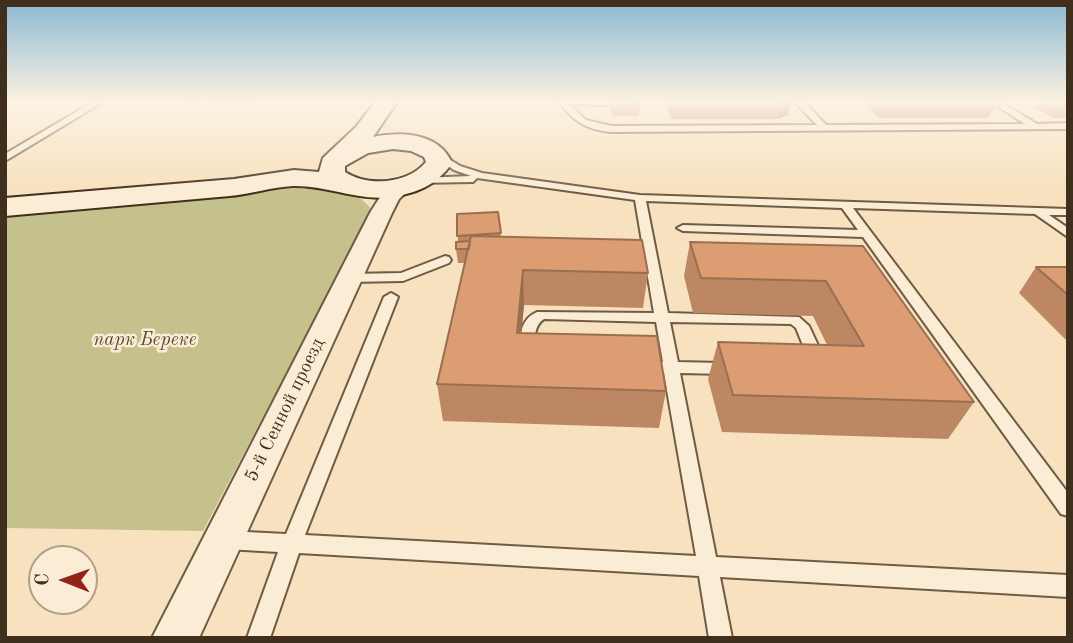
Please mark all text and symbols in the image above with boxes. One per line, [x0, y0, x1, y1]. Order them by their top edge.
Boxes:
park label: парк Береке [93, 329, 197, 351]
street label: 5-й Сенной проезд [240, 335, 330, 485]
north arrow [28, 545, 98, 615]
text: С [34, 573, 53, 586]

